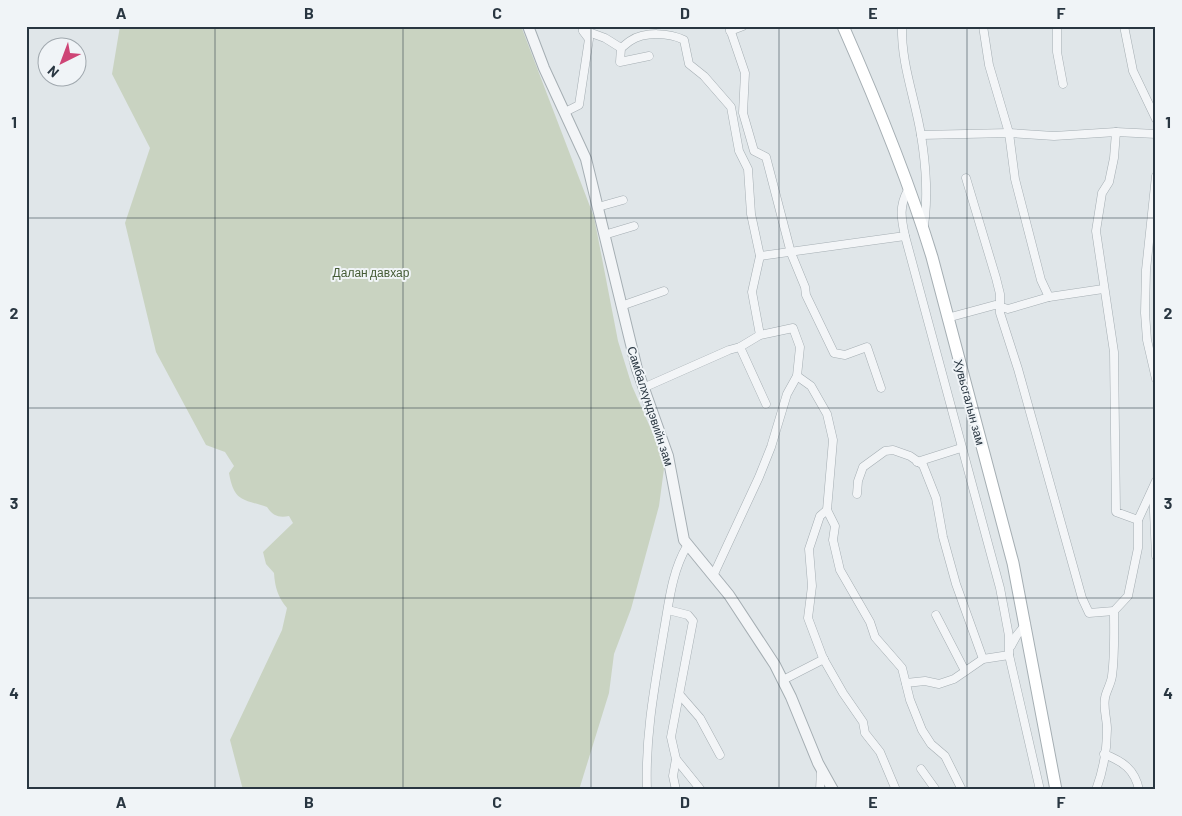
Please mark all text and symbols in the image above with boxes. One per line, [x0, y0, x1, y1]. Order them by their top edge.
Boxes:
text: A [116, 3, 127, 22]
text: B [304, 3, 314, 22]
text: C [492, 3, 502, 22]
text: D [680, 3, 690, 22]
text: E [868, 3, 878, 22]
text: F [1057, 3, 1066, 22]
north arrow [38, 38, 88, 88]
text: N [44, 63, 62, 81]
text: 1 [11, 112, 17, 131]
text: 1 [1165, 112, 1171, 131]
park label: Далан давхар [333, 265, 410, 280]
text: 2 [10, 303, 19, 322]
text: 2 [1164, 303, 1173, 322]
street label: Самбалхүндэвийн зам [624, 344, 677, 468]
street label: Хувьсгалын зам [951, 358, 988, 447]
text: 3 [10, 493, 18, 512]
text: 3 [1164, 493, 1172, 512]
text: 4 [9, 683, 19, 702]
text: 4 [1163, 683, 1173, 702]
text: A [116, 792, 127, 811]
text: B [304, 792, 314, 811]
text: C [492, 792, 502, 811]
text: D [680, 792, 690, 811]
text: E [868, 792, 878, 811]
text: F [1057, 792, 1066, 811]

